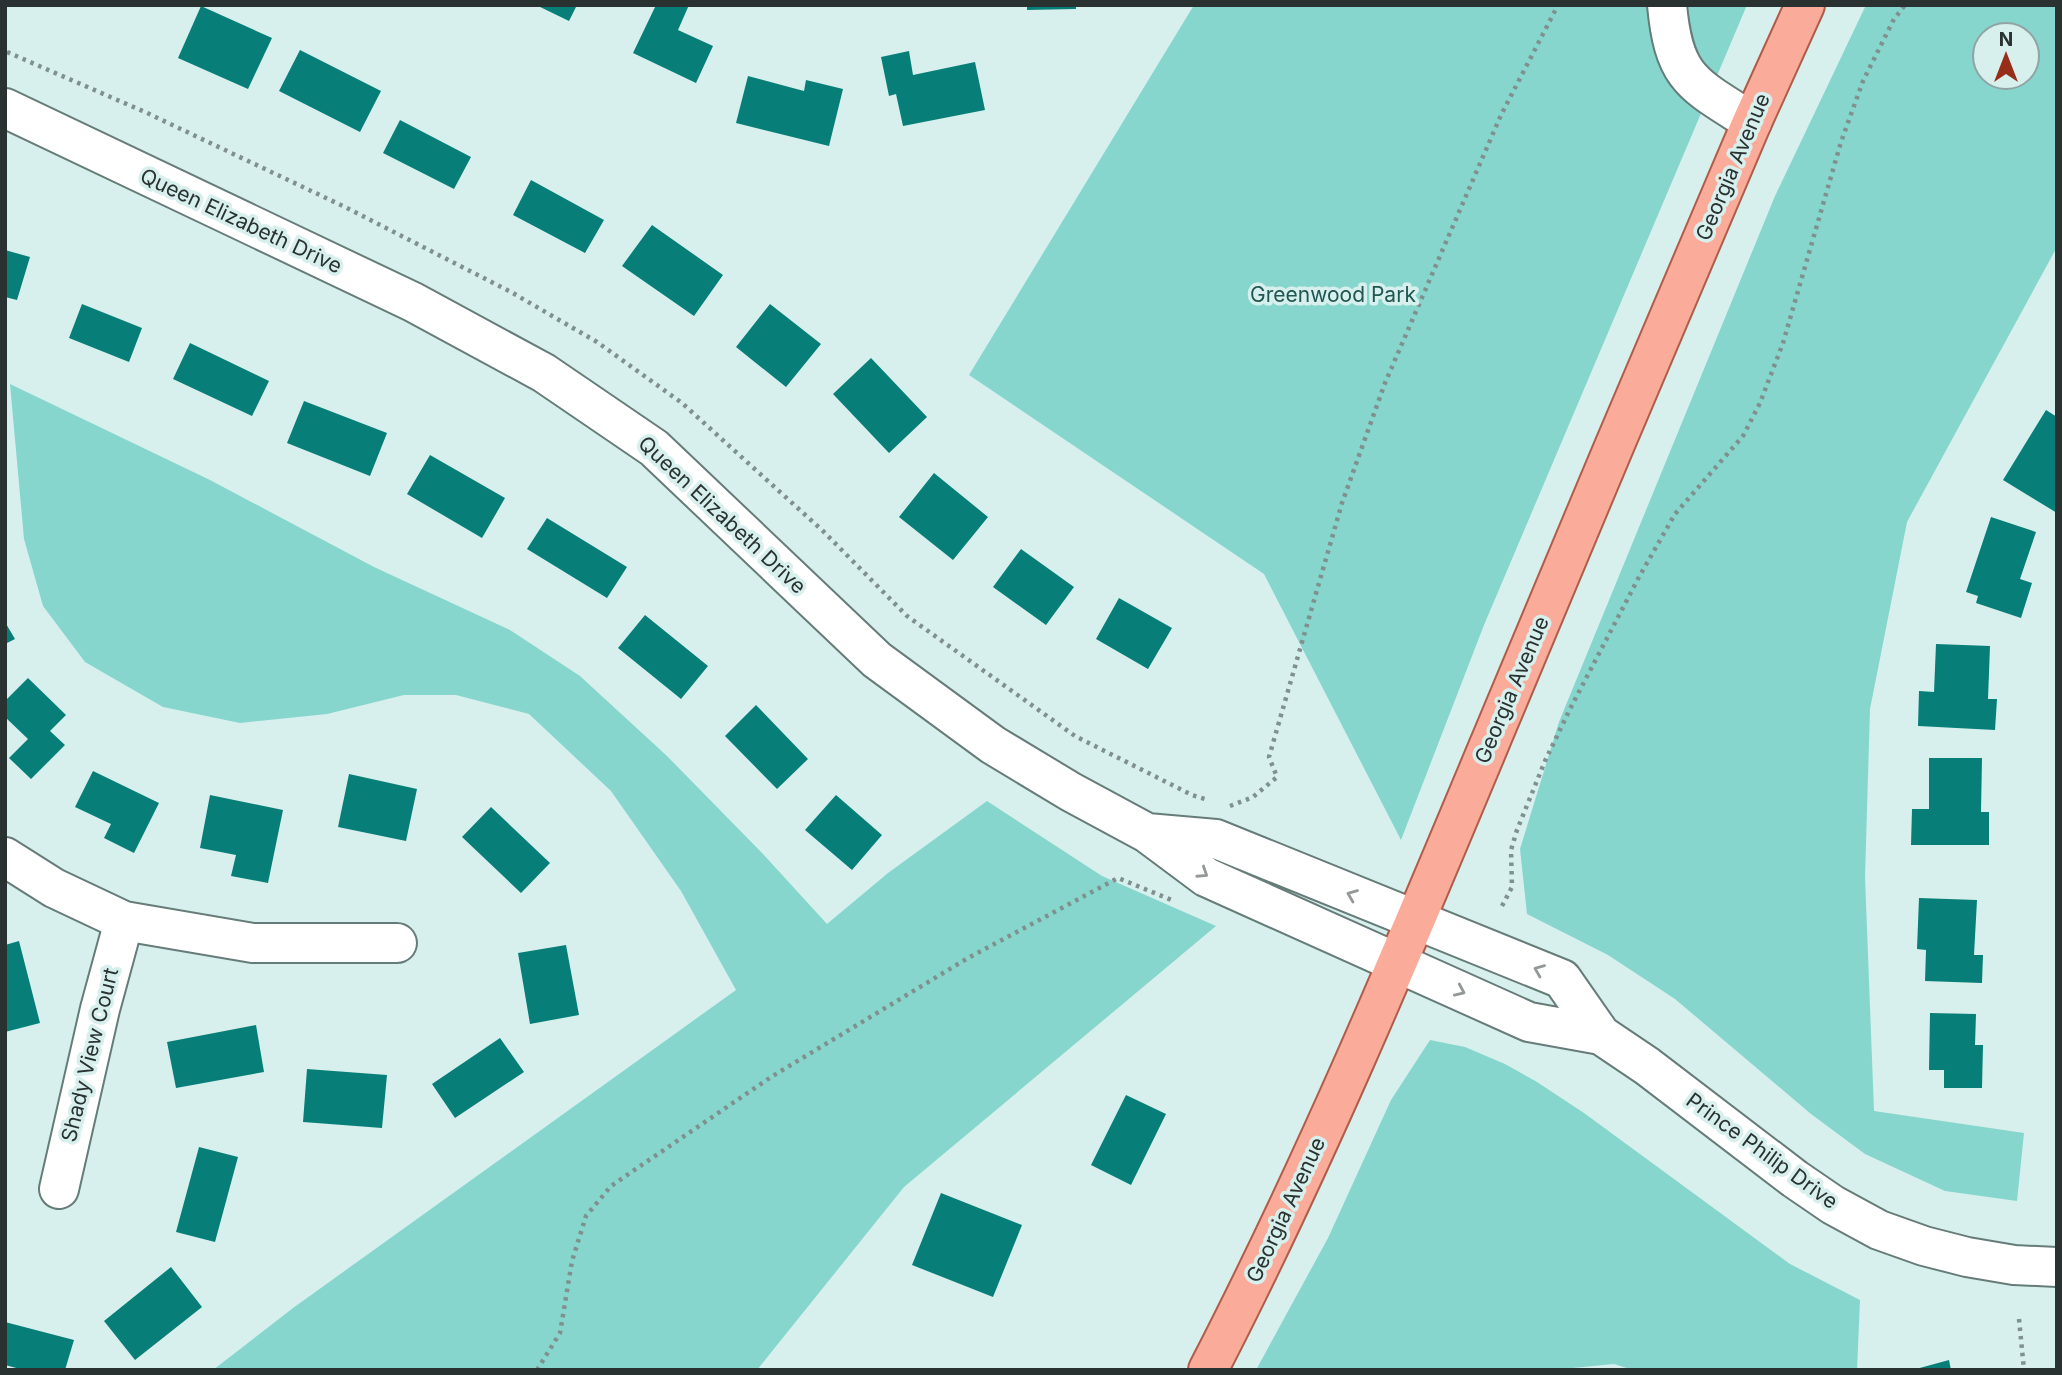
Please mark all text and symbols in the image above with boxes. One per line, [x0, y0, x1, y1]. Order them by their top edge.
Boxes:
north arrow [1971, 21, 2041, 91]
text: N [1999, 28, 2013, 51]
street label: Georgia Avenue [1690, 89, 1775, 244]
street label: Queen Elizabeth Drive [136, 163, 346, 278]
park label: Greenwood Park [1250, 282, 1416, 307]
street label: Queen Elizabeth Drive [633, 431, 811, 599]
street label: Georgia Avenue [1469, 612, 1554, 767]
one-way arrow [1195, 865, 1208, 878]
one-way arrow [1347, 889, 1359, 903]
one-way arrow [1534, 964, 1546, 978]
street label: Shady View Court [56, 965, 123, 1144]
one-way arrow [1452, 983, 1465, 997]
street label: Prince Philip Drive [1682, 1087, 1843, 1214]
street label: Georgia Avenue [1241, 1133, 1330, 1286]

